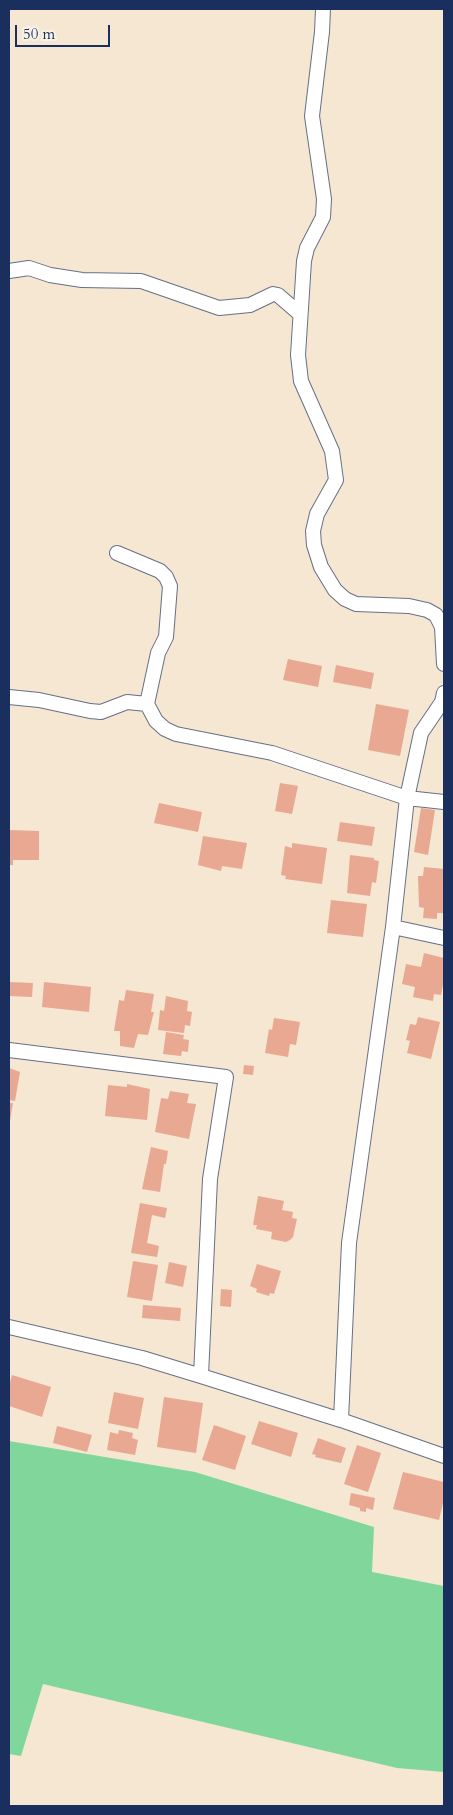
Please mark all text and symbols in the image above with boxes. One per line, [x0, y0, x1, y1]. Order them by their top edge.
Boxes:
scale bar [18, 15, 112, 47]
text: 50 m [23, 24, 55, 44]

